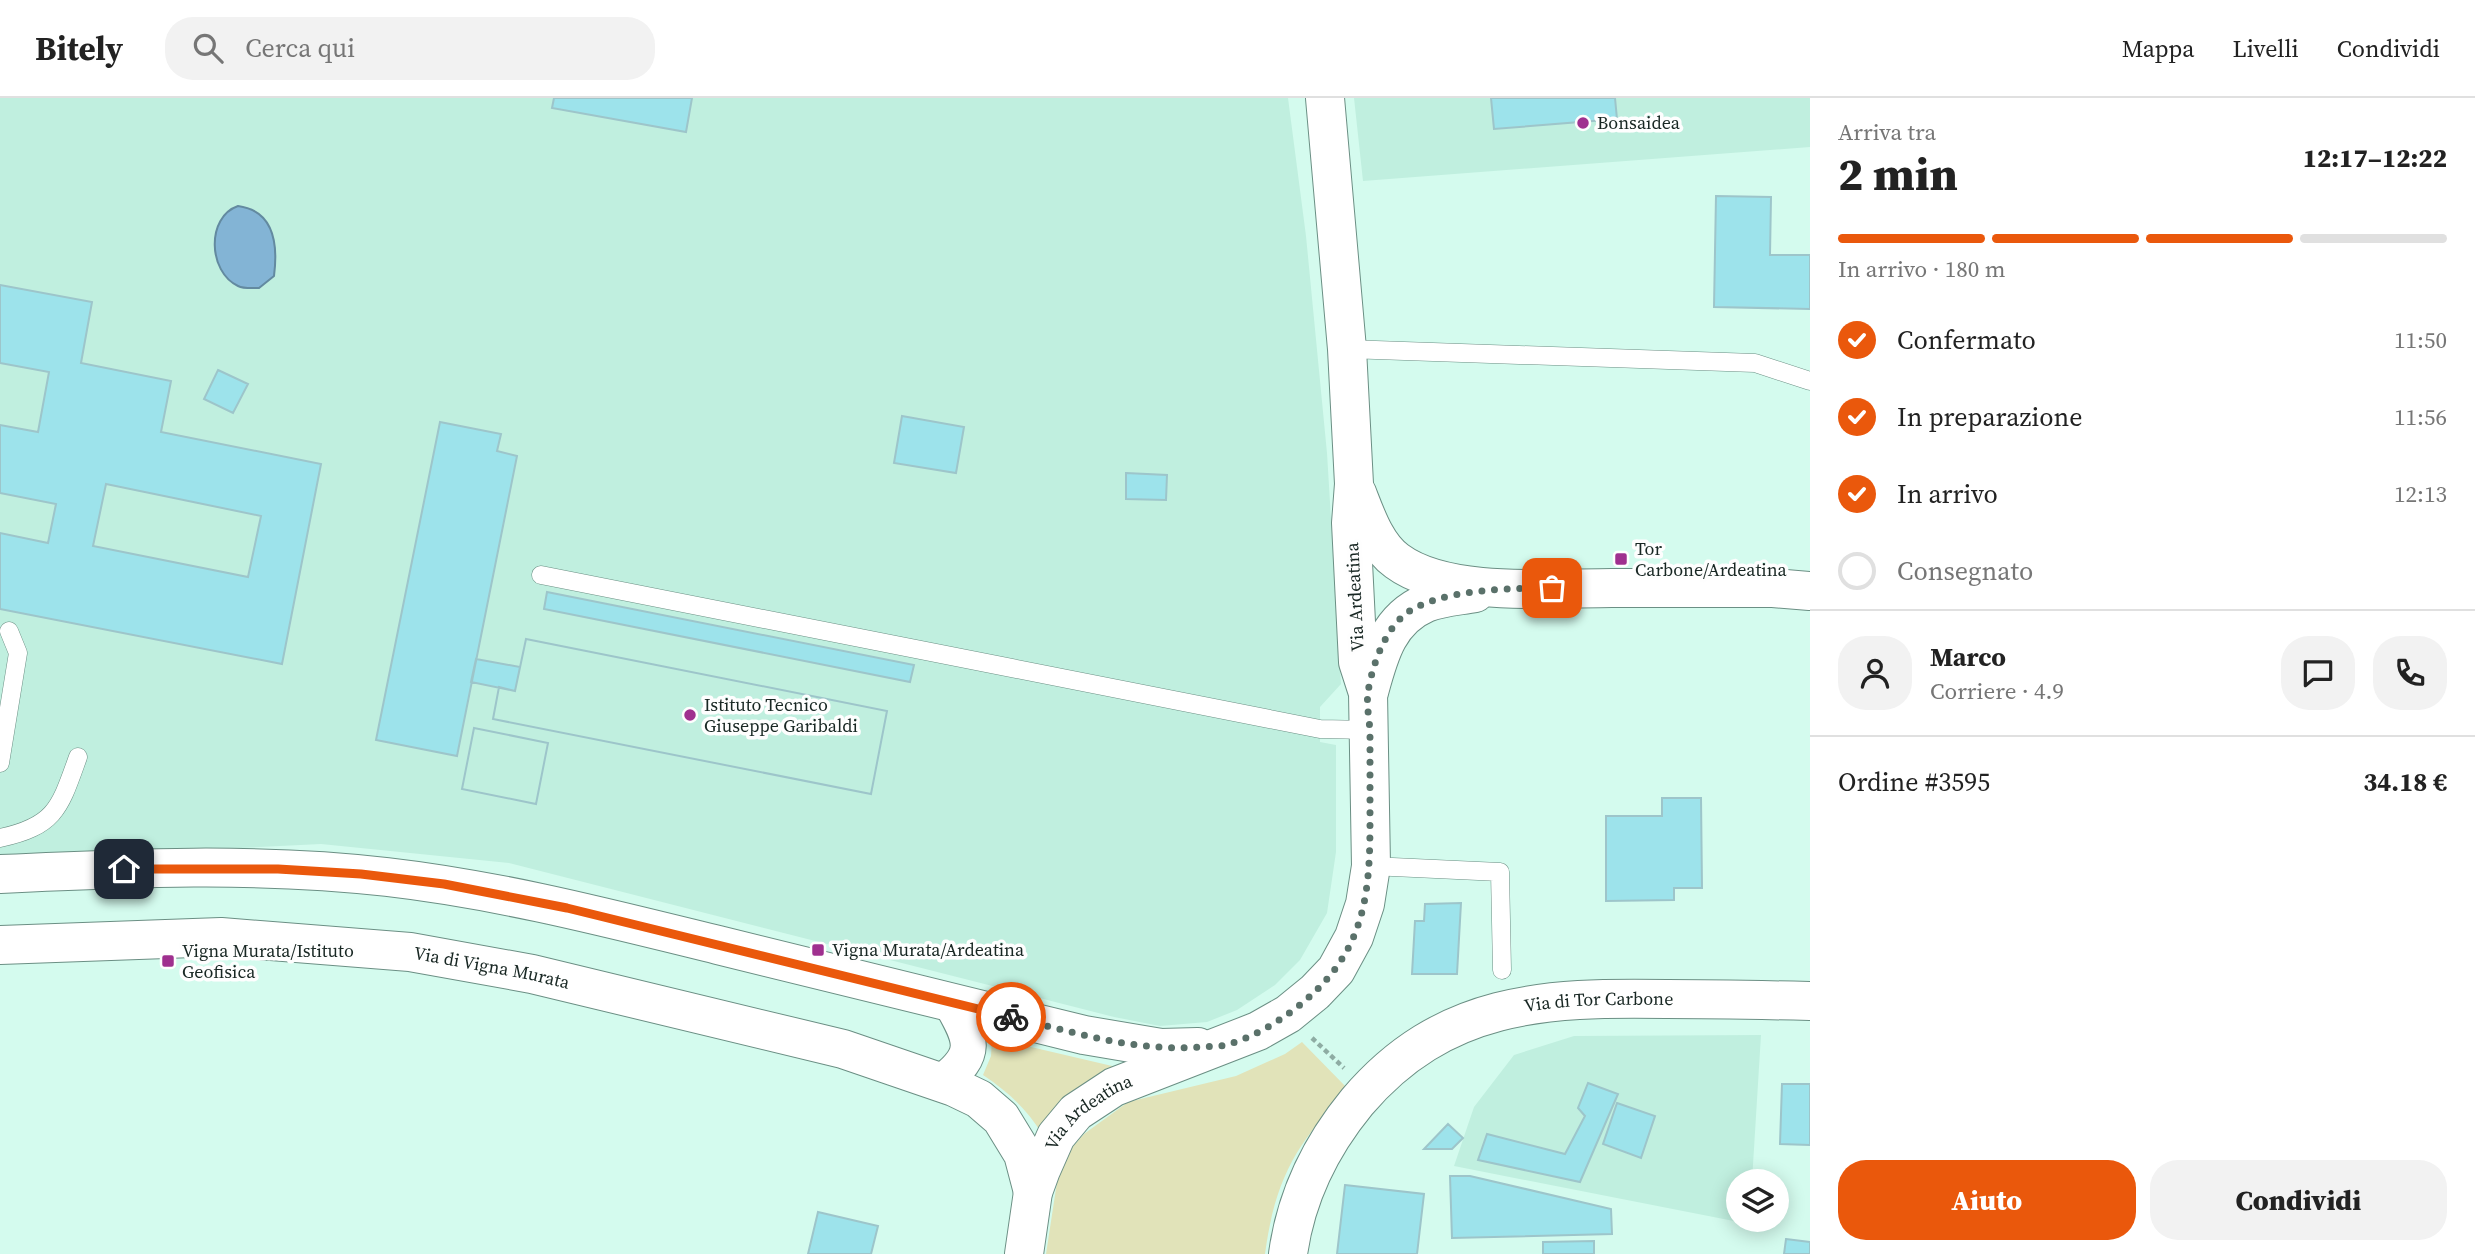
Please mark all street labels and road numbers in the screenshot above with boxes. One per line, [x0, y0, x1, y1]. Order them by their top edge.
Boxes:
street label: Via Ardeatina [1339, 541, 1370, 652]
street label: Via di Vigna Murata [412, 940, 573, 995]
street label: Via di Tor Carbone [1522, 986, 1673, 1018]
street label: Via Ardeatina [1038, 1068, 1137, 1154]

